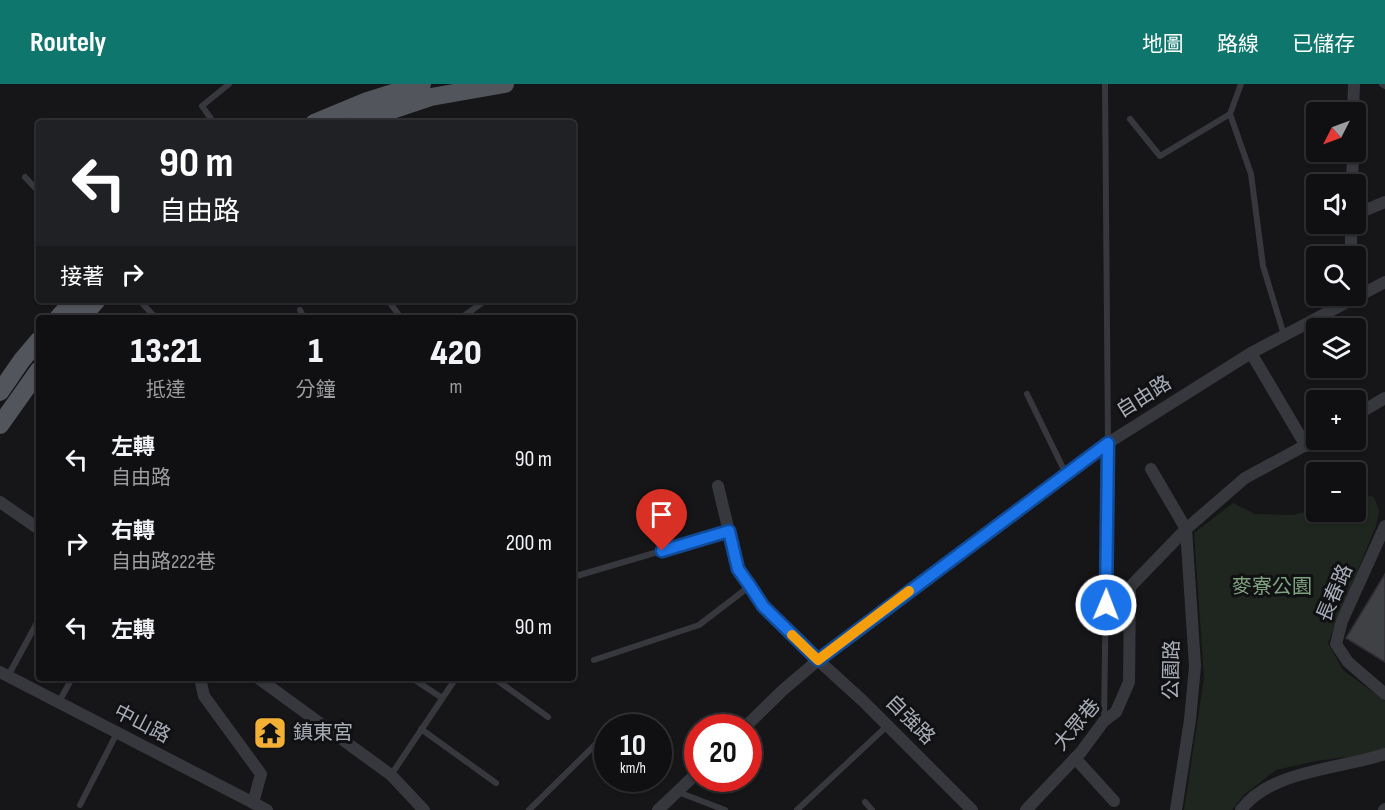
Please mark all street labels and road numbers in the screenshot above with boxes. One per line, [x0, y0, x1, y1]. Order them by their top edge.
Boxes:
street label: 自由路 [1112, 371, 1176, 423]
street label: 長春路 [1312, 561, 1358, 625]
street label: 公園路 [1159, 640, 1185, 700]
street label: 自強路 [880, 690, 940, 750]
street label: 大眾巷 [1049, 694, 1105, 756]
street label: 中山路 [110, 700, 174, 748]

